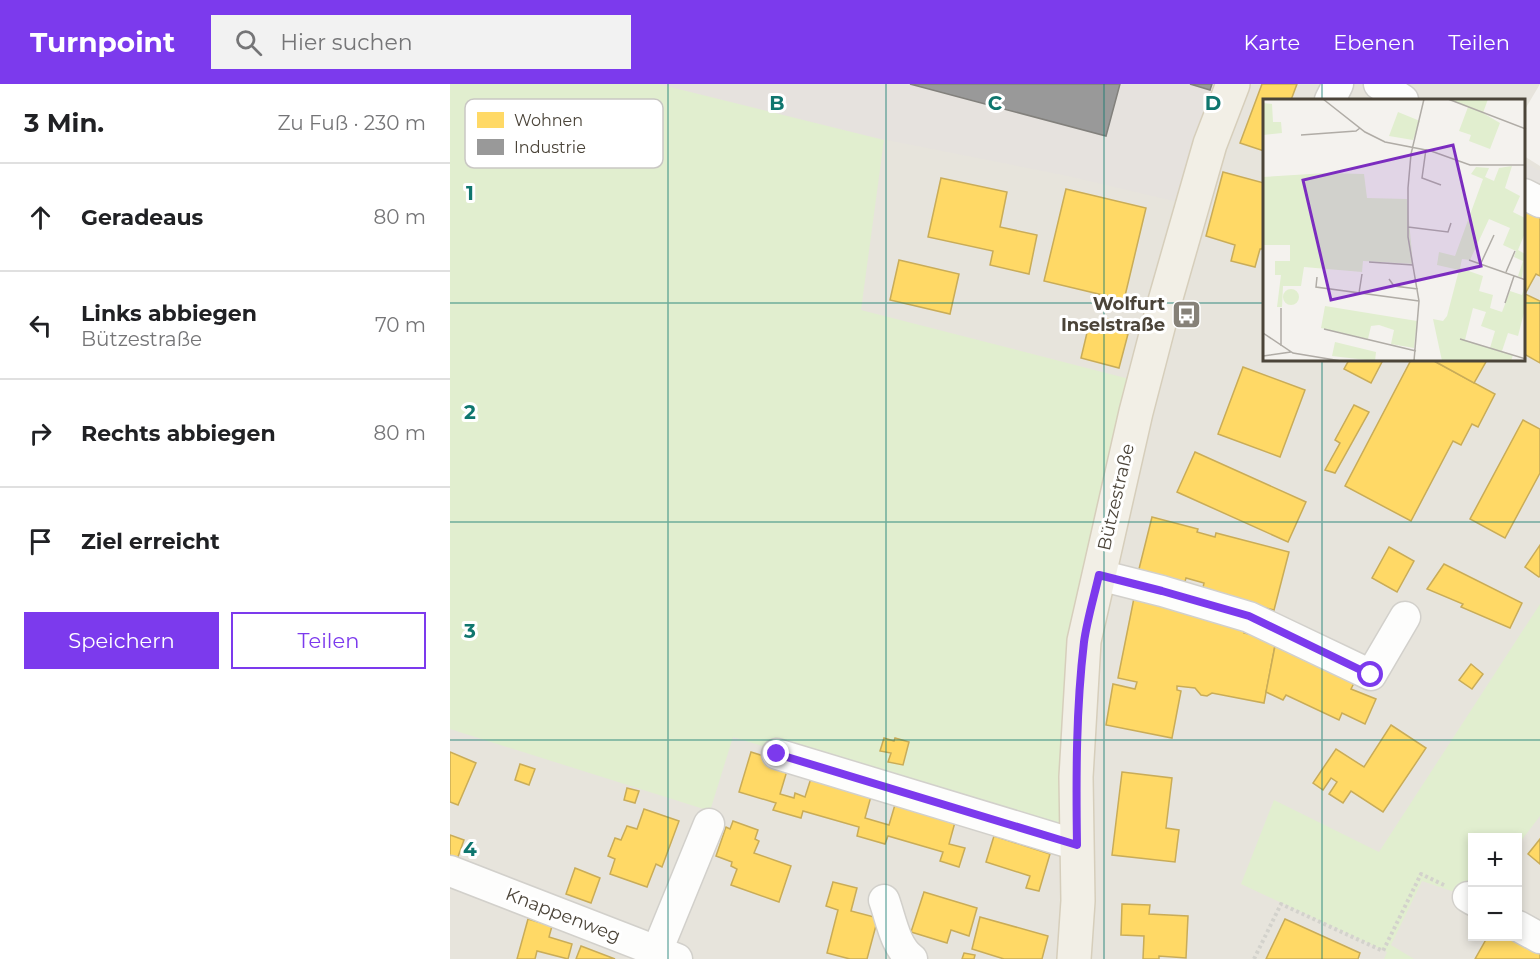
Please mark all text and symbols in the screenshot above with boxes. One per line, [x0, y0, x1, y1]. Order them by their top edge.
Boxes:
search box [211, 15, 631, 69]
text: Turnpoint [30, 25, 175, 59]
icon: search [232, 26, 265, 59]
text: Hier suchen [280, 29, 413, 56]
text: Karte [1244, 30, 1300, 55]
text: Ebenen [1333, 30, 1415, 55]
text: Teilen [1448, 30, 1510, 55]
text: B [769, 91, 785, 115]
text: C [988, 91, 1003, 115]
text: D [1205, 91, 1221, 115]
legend [465, 99, 663, 168]
inset map [1263, 99, 1525, 362]
text: 3 Min. [24, 107, 104, 139]
text: Zu Fuß · 230 m [277, 111, 426, 135]
text: Wohnen [514, 111, 583, 130]
text: Industrie [514, 138, 586, 157]
text: 1 [466, 181, 474, 205]
icon: ahead [24, 201, 57, 234]
text: Geradeaus [81, 204, 203, 231]
text: 80 m [374, 205, 426, 229]
place label: Wolfurt Inselstraße [1061, 293, 1165, 336]
bus stop icon: Wolfurt Inselstraße [1170, 298, 1202, 330]
text: Links abbiegen [81, 300, 257, 327]
icon: left [24, 309, 57, 342]
text: 70 m [375, 313, 426, 337]
text: Bützestraße [81, 327, 202, 351]
text: 2 [464, 400, 476, 424]
icon: right [24, 417, 57, 450]
text: Rechts abbiegen [81, 420, 276, 447]
text: 80 m [374, 421, 426, 445]
street label: Bützestraße [1093, 441, 1139, 553]
icon: arrive [24, 525, 57, 558]
text: Ziel erreicht [81, 528, 220, 555]
button: Speichern [24, 612, 219, 669]
button: Teilen [231, 612, 426, 669]
text: 3 [463, 619, 476, 643]
route start [1357, 661, 1383, 687]
route end [763, 740, 789, 766]
map controls [1468, 833, 1522, 941]
button: + [1468, 833, 1522, 887]
text: 4 [463, 837, 477, 861]
street label: Knappenweg [502, 883, 624, 947]
button: − [1468, 887, 1522, 941]

